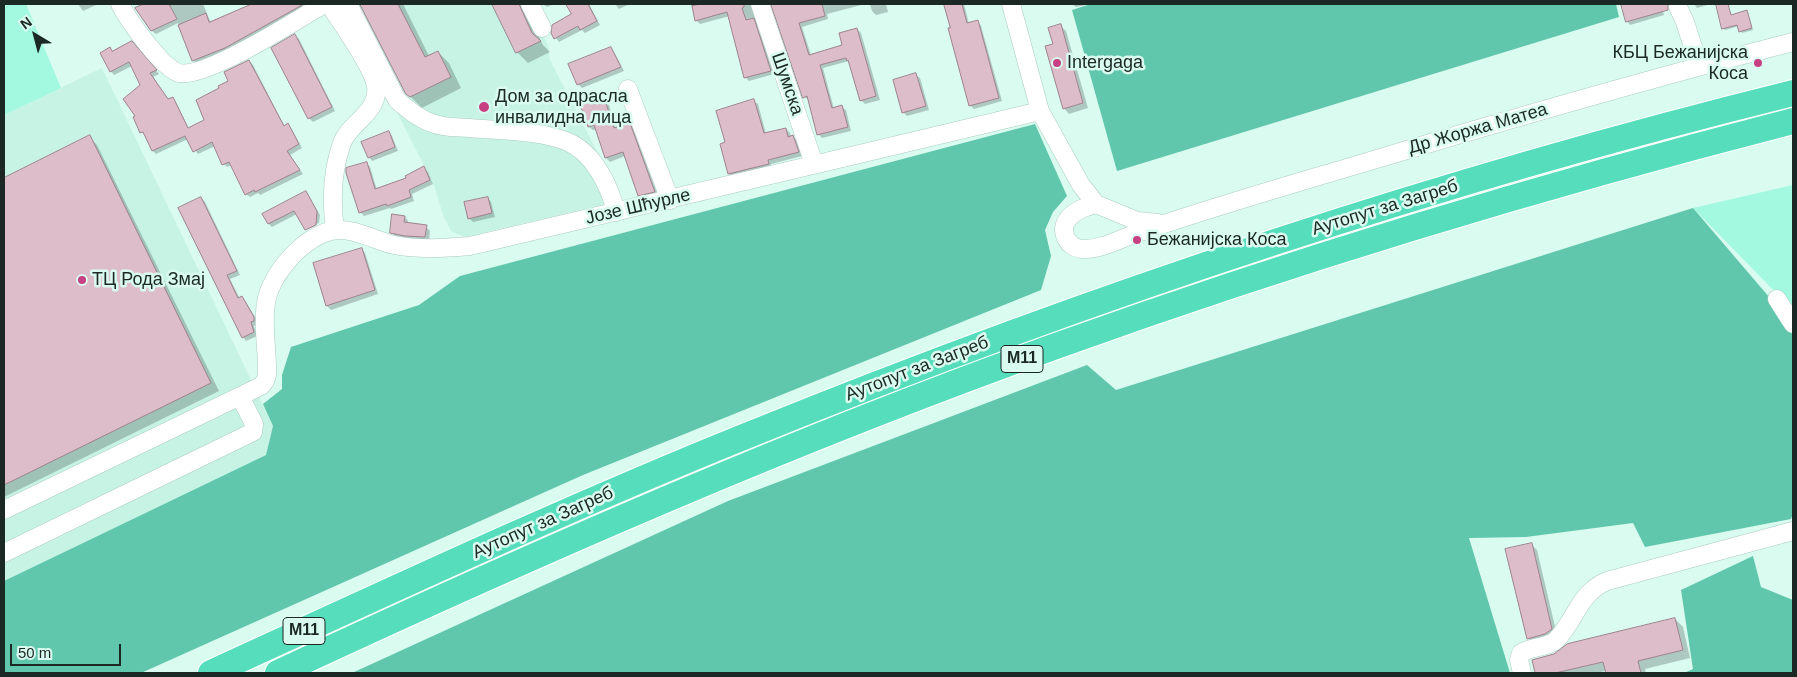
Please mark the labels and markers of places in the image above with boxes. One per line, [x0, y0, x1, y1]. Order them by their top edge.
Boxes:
place label: КБЦ Бежанијска Коса [1612, 42, 1748, 84]
place label: Intergaga [1067, 52, 1143, 74]
marker: Intergaga [1051, 57, 1063, 69]
marker: КБЦ Бежанијска Коса [1752, 57, 1764, 69]
place label: Дом за одрасла инвалидна лица [495, 86, 631, 128]
marker: Дом за одрасла инвалидна лица [477, 100, 491, 114]
place label: Бежанијска Коса [1147, 229, 1286, 251]
marker: Бежанијска Коса [1131, 234, 1143, 246]
place label: ТЦ Рода Змај [92, 269, 205, 291]
marker: ТЦ Рода Змај [76, 274, 88, 286]

